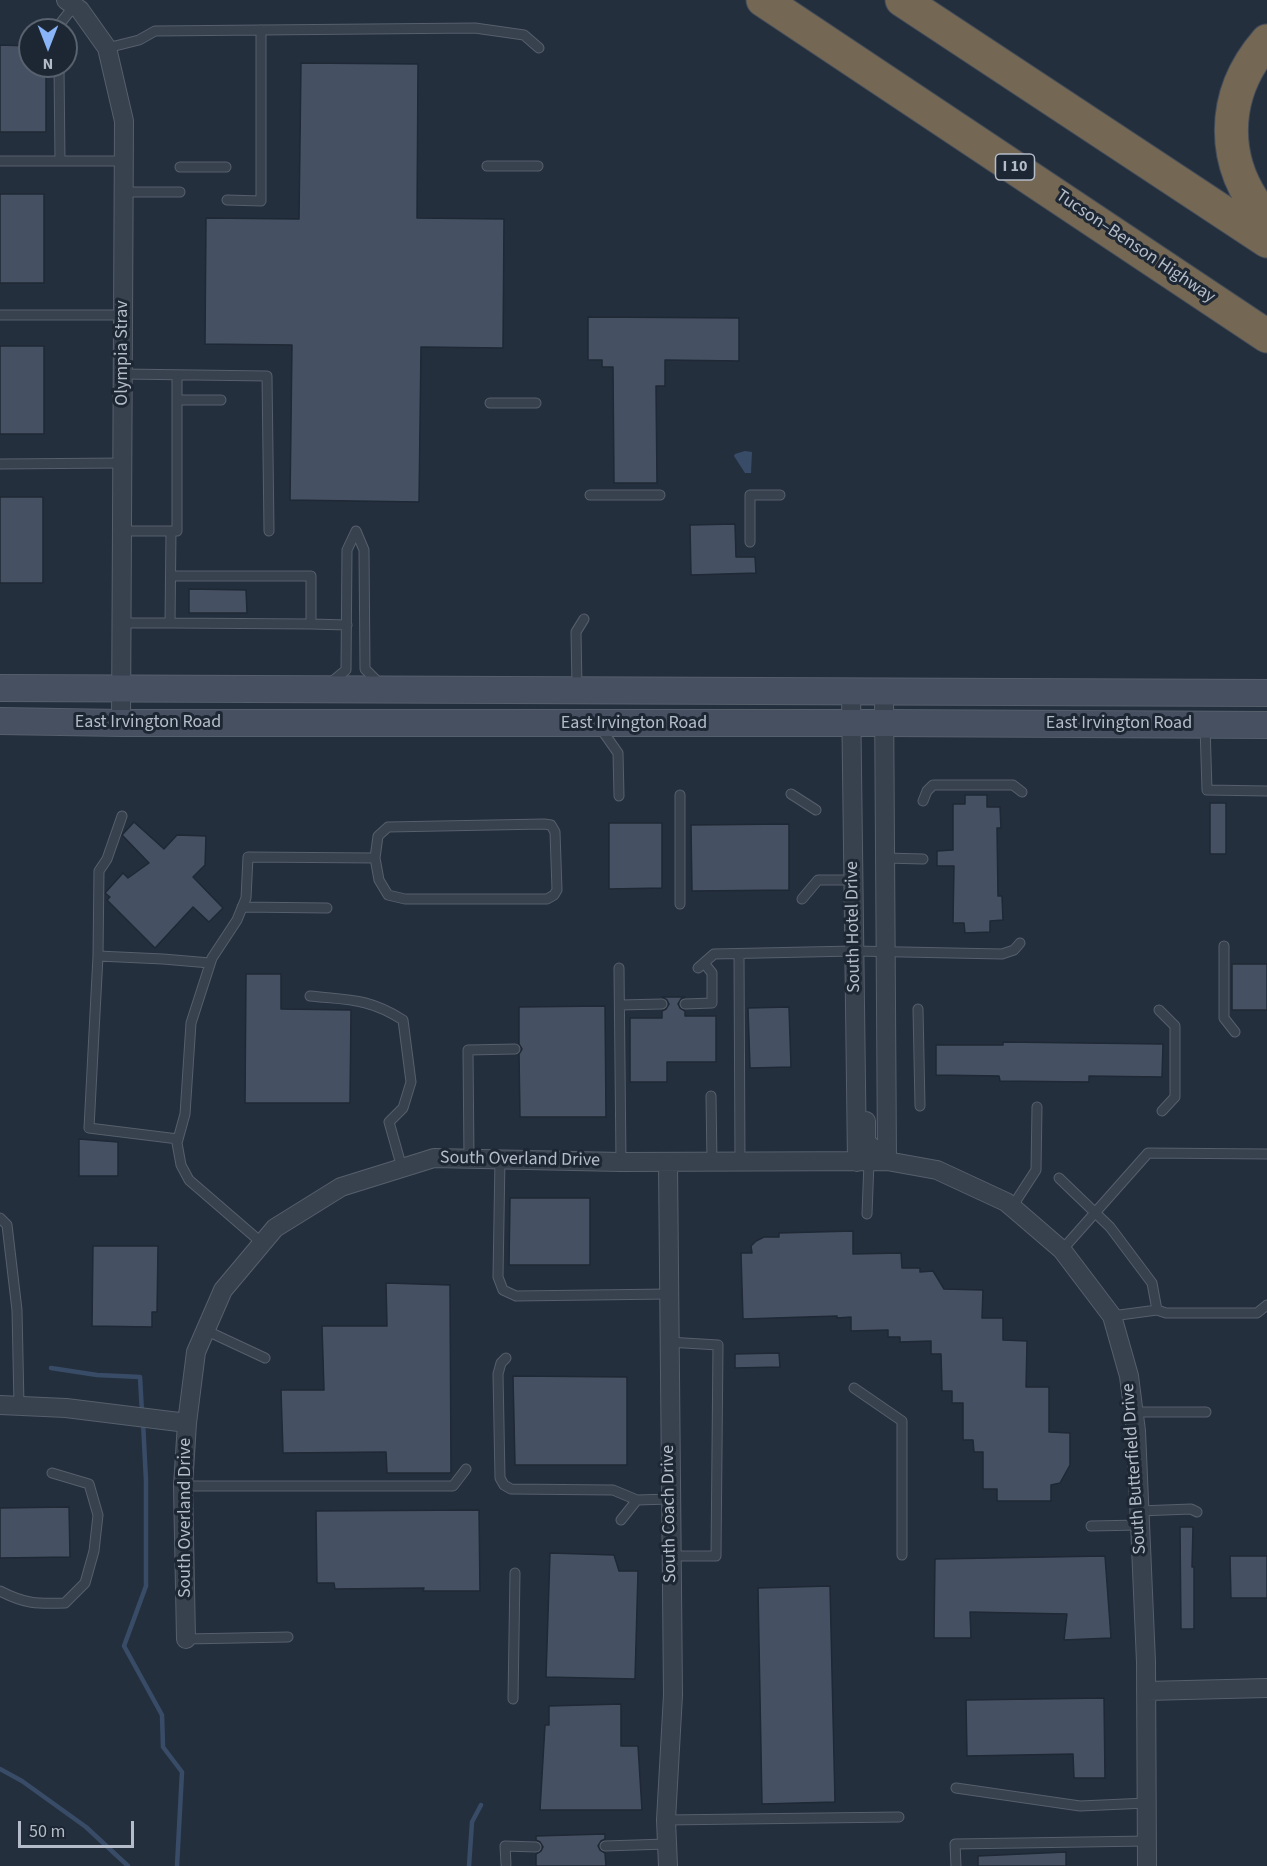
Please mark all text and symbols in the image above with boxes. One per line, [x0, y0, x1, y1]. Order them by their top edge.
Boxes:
north arrow [18, 18, 78, 78]
text: N [43, 53, 53, 75]
road number: I 10 [996, 154, 1034, 180]
street label: Tucson–Benson Highway [1051, 185, 1219, 309]
street label: Olympia Strav [112, 300, 134, 406]
street label: East Irvington Road [75, 712, 221, 734]
street label: East Irvington Road [561, 713, 707, 735]
street label: East Irvington Road [1046, 713, 1192, 735]
street label: South Hotel Drive [842, 861, 866, 993]
street label: South Overland Drive [440, 1148, 600, 1172]
street label: South Butterfield Drive [1118, 1383, 1152, 1555]
street label: South Overland Drive [175, 1438, 197, 1598]
street label: South Coach Drive [658, 1445, 682, 1583]
scale bar [21, 1809, 136, 1847]
text: 50 m [29, 1819, 65, 1844]

